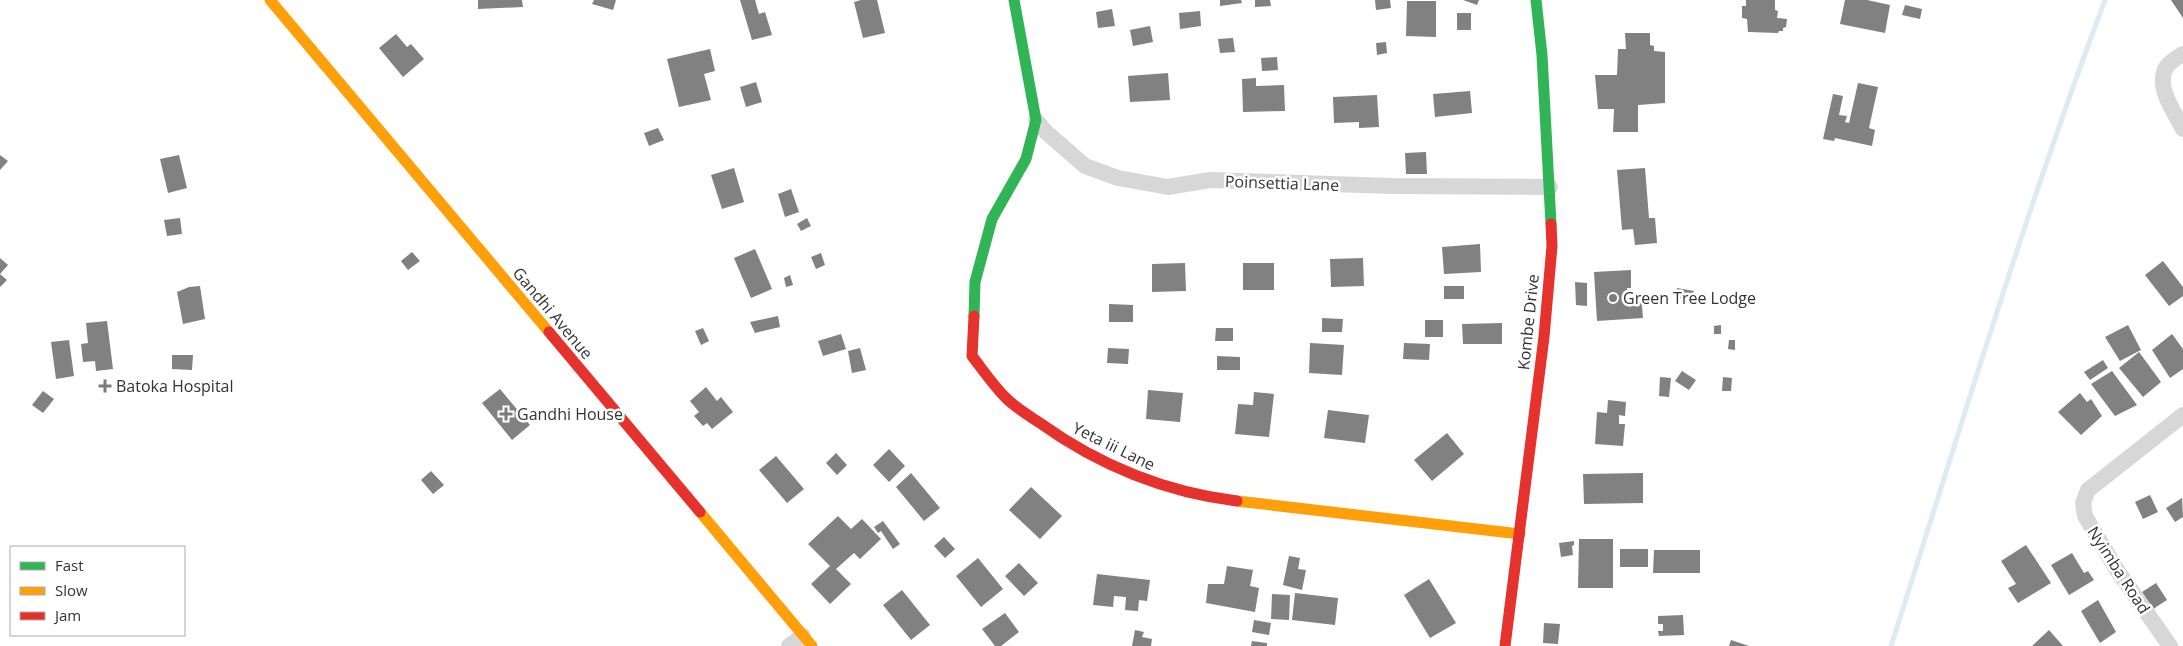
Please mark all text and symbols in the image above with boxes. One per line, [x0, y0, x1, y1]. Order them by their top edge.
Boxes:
street label: Poinsettia Lane [1225, 170, 1339, 196]
street label: Gandhi Avenue [508, 262, 598, 364]
street label: Kombe Drive [1512, 273, 1544, 371]
place label: Green Tree Lodge [1623, 287, 1756, 309]
marker: Green Tree Lodge [1607, 292, 1619, 304]
place label: Batoka Hospital [116, 375, 234, 397]
marker: Batoka Hospital [98, 379, 112, 393]
place label: Gandhi House [517, 403, 623, 425]
marker: Gandhi House [499, 407, 513, 421]
street label: Yeta iii Lane [1069, 417, 1159, 475]
street label: Nyimba Road [2083, 522, 2155, 618]
legend [10, 546, 185, 636]
text: Fast [55, 555, 84, 575]
text: Slow [55, 580, 88, 600]
text: Jam [53, 605, 81, 625]

